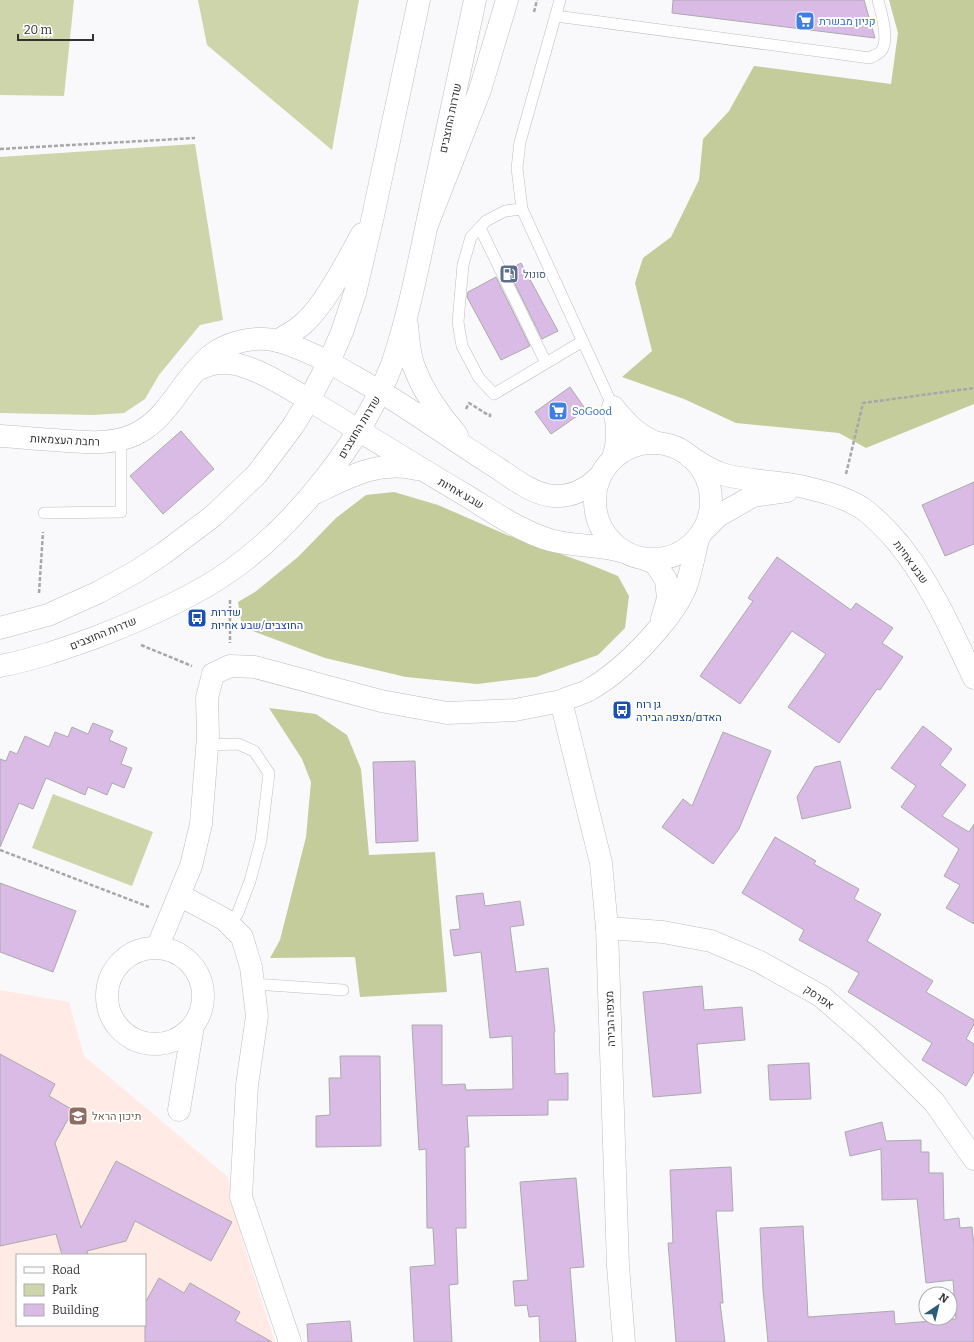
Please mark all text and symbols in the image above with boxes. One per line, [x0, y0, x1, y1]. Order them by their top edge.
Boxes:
supermarket icon: קניון מבשרת [794, 10, 816, 32]
place label: קניון מבשרת [819, 15, 876, 28]
scale bar [18, 16, 93, 42]
text: 20 m [24, 23, 53, 37]
street label: שדרות החוצבים [437, 82, 464, 154]
fuel station icon: סונול [498, 263, 520, 285]
place label: סונול [523, 268, 546, 281]
street label: שדרות החוצבים [336, 394, 383, 461]
supermarket icon: SoGood [547, 400, 569, 422]
place label: SoGood [572, 405, 612, 418]
street label: רחבת העצמאות [30, 432, 100, 449]
street label: שבע אחיות [436, 475, 486, 512]
street label: שבע אחיות [891, 538, 931, 586]
place label: שדרות החוצבים/שבע אחיות [211, 606, 303, 632]
bus stop icon: שדרות החוצבים/שבע אחיות [186, 607, 208, 629]
street label: שדרות החוצבים [68, 614, 138, 653]
place label: גן רוח האדם/מצפה הבירה [636, 698, 722, 724]
bus stop icon: גן רוח האדם/מצפה הבירה [611, 699, 633, 721]
street label: אפרסק [801, 983, 836, 1012]
street label: מצפה הבירה [603, 991, 618, 1047]
school or university icon: תיכון הראל [67, 1105, 89, 1127]
place label: תיכון הראל [92, 1110, 141, 1123]
legend [16, 1254, 146, 1326]
text: Road [52, 1263, 80, 1277]
text: Park [52, 1283, 78, 1297]
north arrow [918, 1286, 958, 1326]
text: N [936, 1290, 951, 1306]
text: Building [52, 1303, 99, 1317]

